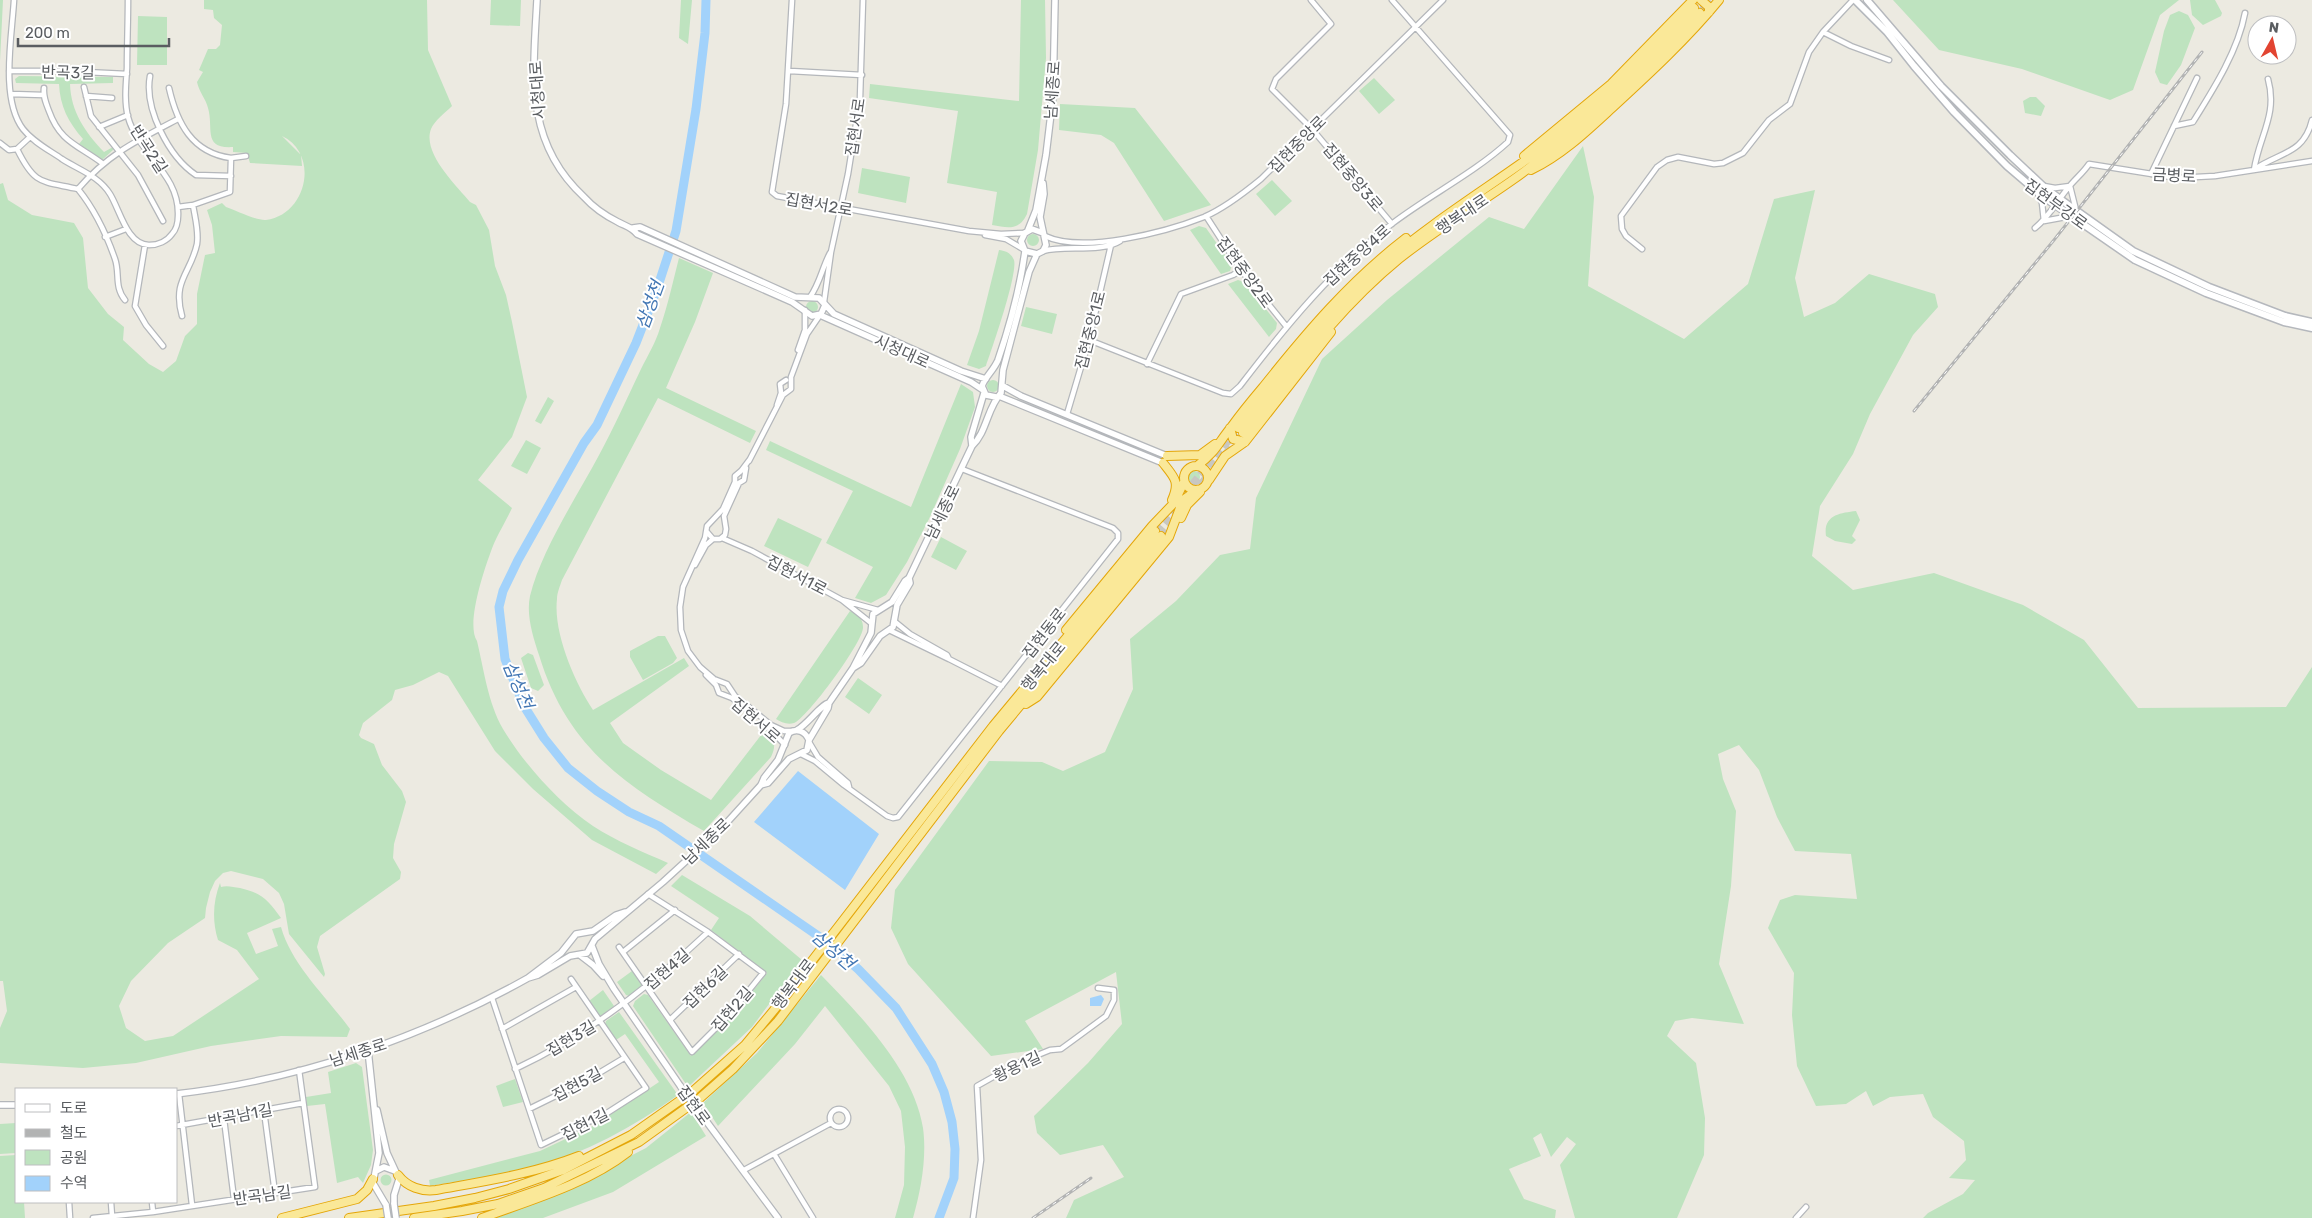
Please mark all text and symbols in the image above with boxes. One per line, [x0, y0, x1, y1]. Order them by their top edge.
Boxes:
scale bar [18, 15, 169, 47]
north arrow [2247, 15, 2297, 65]
text: N [2268, 19, 2280, 37]
text: 200 m [25, 24, 70, 42]
street label: 시청대로 [526, 60, 549, 120]
street label: 남세종로 [1041, 60, 1064, 120]
street label: 반곡3길 [41, 63, 95, 82]
street label: 집현서로 [842, 96, 869, 158]
street label: 집현중앙로 [1265, 111, 1330, 177]
street label: 반곡2길 [126, 122, 171, 177]
street label: 집현중앙3로 [1319, 139, 1387, 216]
street label: 금병로 [2151, 165, 2197, 186]
street label: 집현부강로 [2020, 175, 2091, 234]
street label: 집현서2로 [784, 189, 854, 220]
street label: 행복대로 [1433, 190, 1492, 239]
street label: 집현중앙4로 [1320, 220, 1395, 290]
street label: 집현중앙2로 [1213, 233, 1277, 312]
water label: 삼성천 [631, 276, 670, 332]
street label: 집현중앙1로 [1072, 289, 1110, 371]
street label: 시청대로 [871, 331, 933, 372]
street label: 남세종로 [921, 481, 964, 543]
street label: 집현서1로 [763, 552, 830, 599]
street label: 집현동로 [1019, 604, 1070, 662]
street label: 행복대로 [1017, 637, 1070, 695]
water label: 삼성천 [498, 658, 539, 714]
street label: 집현서로 [727, 694, 784, 747]
street label: 남세종로 [679, 814, 734, 869]
water label: 삼성천 [807, 925, 861, 976]
street label: 집현4길 [641, 944, 694, 994]
street label: 행복대로 [768, 955, 819, 1014]
street label: 집현6길 [679, 962, 731, 1013]
street label: 집현2길 [708, 983, 757, 1036]
street label: 집현3길 [543, 1016, 599, 1060]
street label: 남세종로 [327, 1034, 389, 1071]
street label: 황용1길 [990, 1047, 1044, 1086]
street label: 집현5길 [549, 1063, 605, 1105]
street label: 집현로 [673, 1082, 714, 1129]
legend [15, 1088, 178, 1203]
text: 도로 [60, 1099, 88, 1117]
street label: 반곡남1길 [206, 1100, 274, 1131]
street label: 집현1길 [558, 1104, 612, 1144]
text: 철도 [60, 1124, 88, 1142]
text: 공원 [60, 1149, 88, 1167]
text: 수역 [60, 1174, 88, 1192]
street label: 반곡남길 [232, 1182, 293, 1209]

